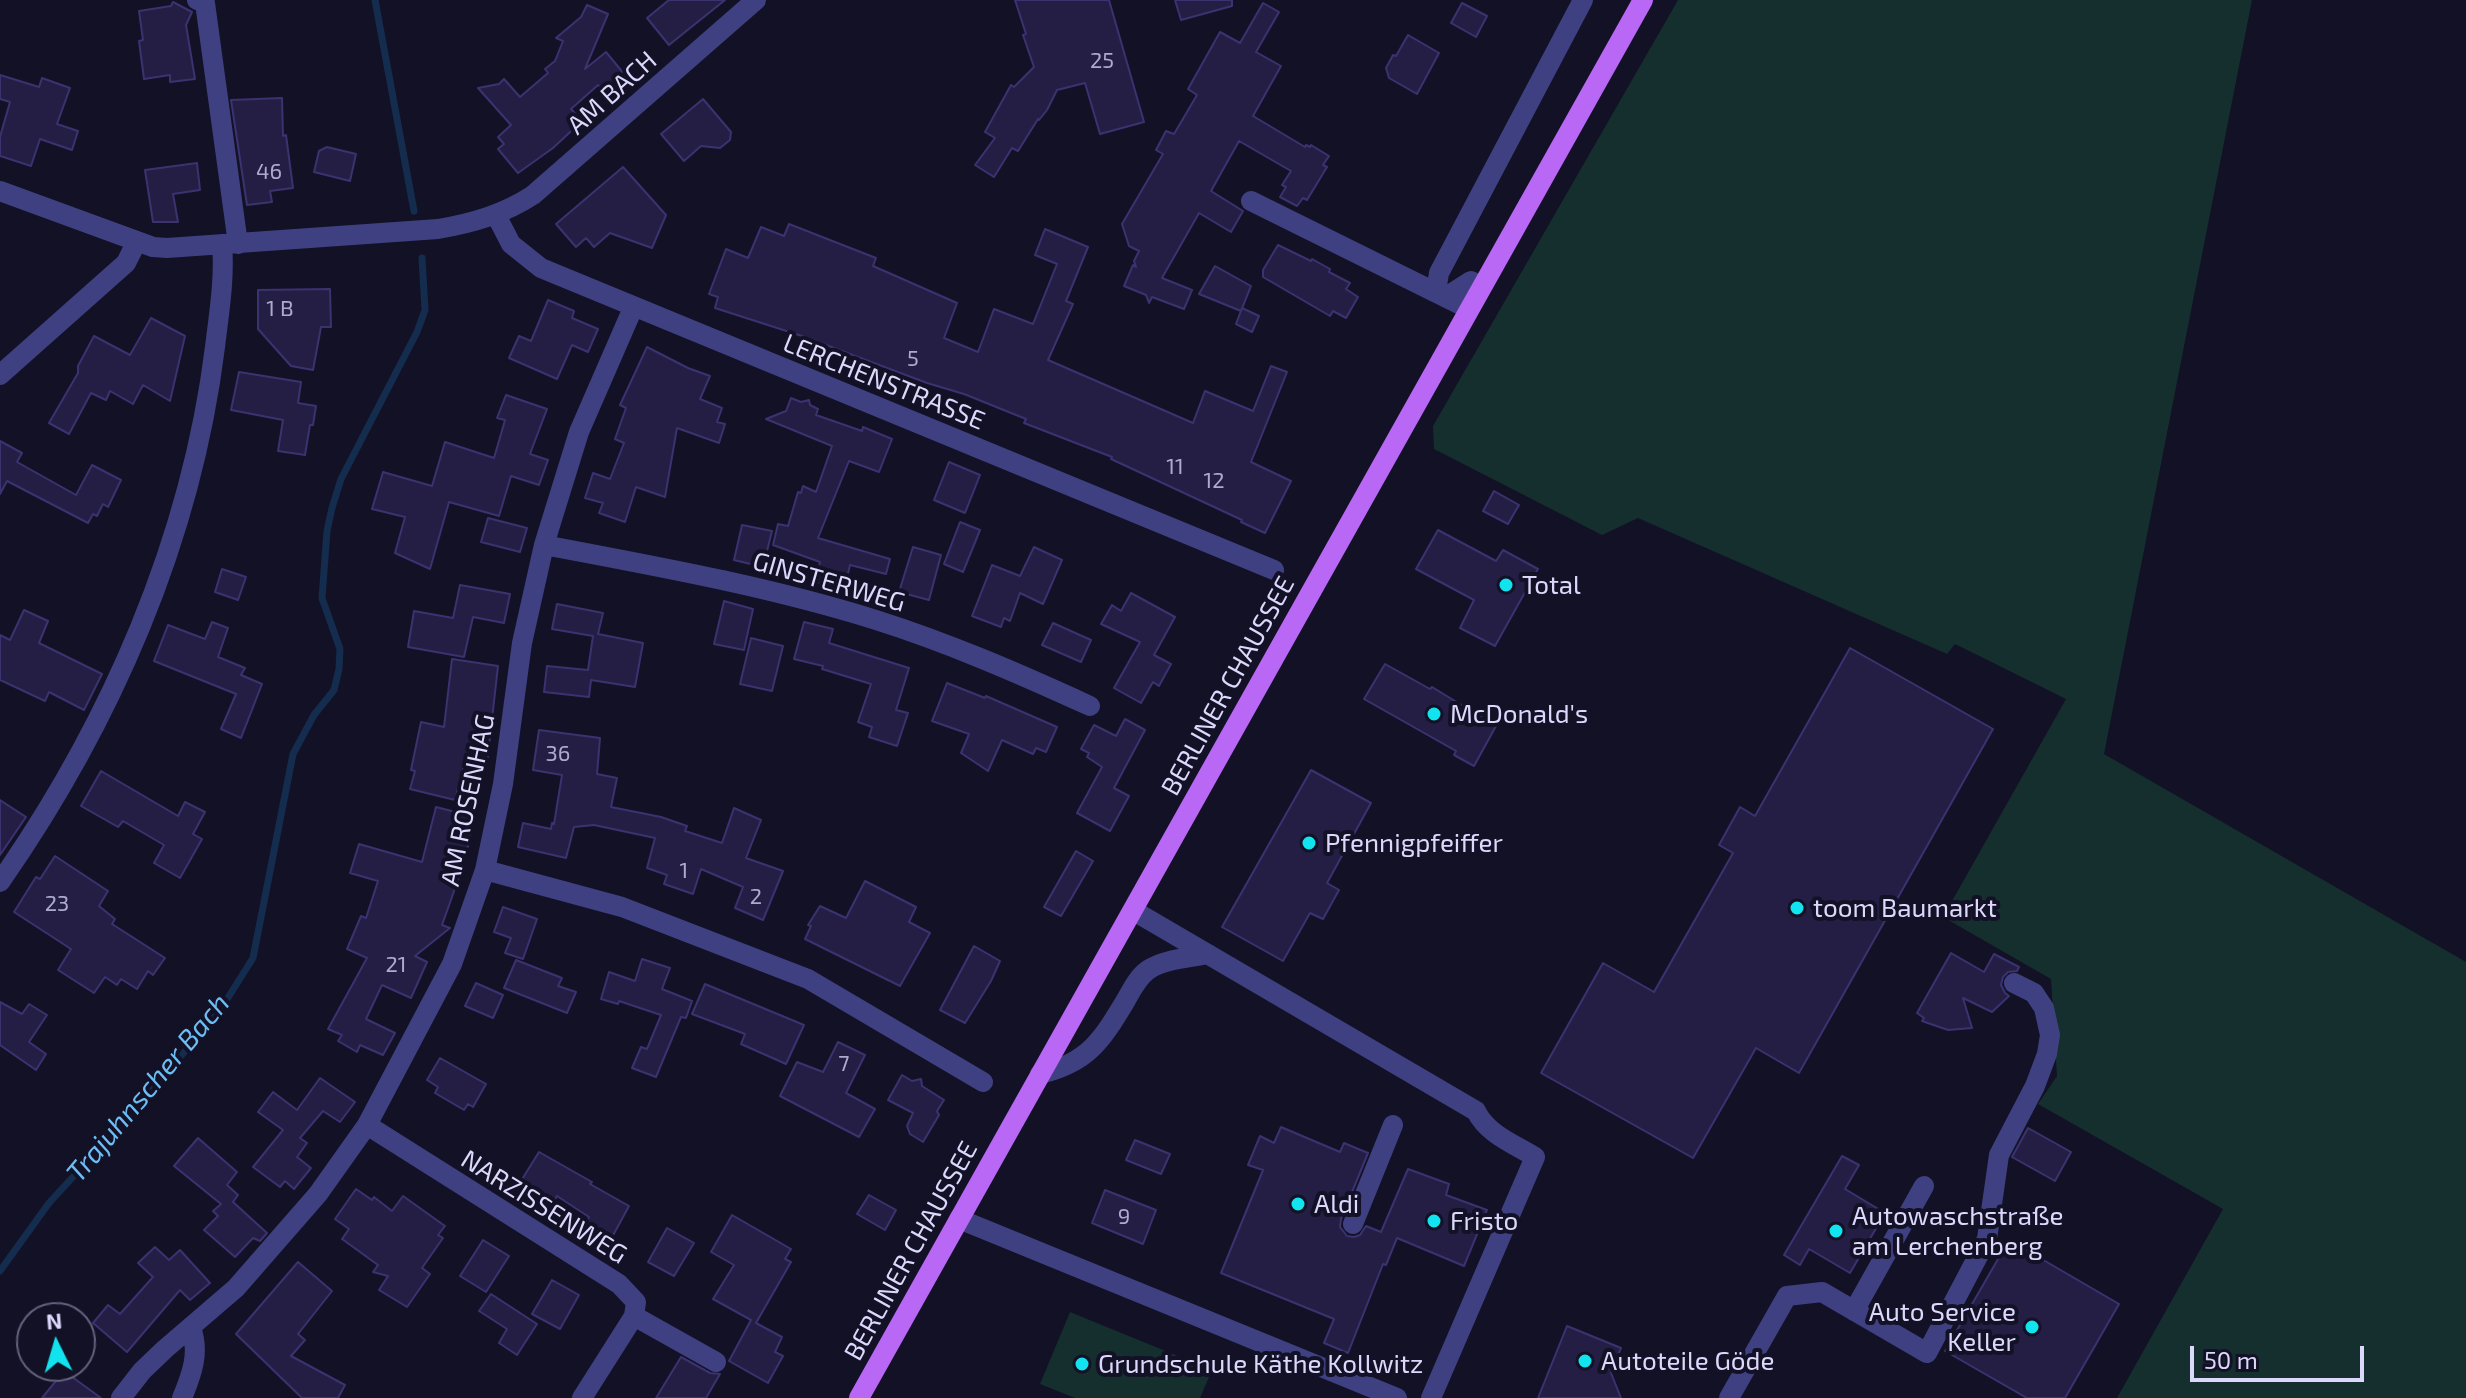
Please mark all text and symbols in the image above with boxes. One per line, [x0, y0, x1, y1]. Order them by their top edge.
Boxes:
street label: AM BACH [561, 45, 663, 141]
house number: 25 [1090, 48, 1114, 74]
house number: 46 [256, 159, 282, 185]
house number: 1 B [266, 296, 294, 322]
street label: LERCHENSTRASSE [779, 327, 989, 437]
house number: 5 [907, 346, 919, 372]
house number: 11 [1166, 454, 1184, 480]
house number: 12 [1203, 468, 1225, 494]
street label: GINSTERWEG [749, 545, 909, 619]
place label: Total [1522, 569, 1581, 601]
street label: BERLINER CHAUSSEE [1155, 571, 1301, 801]
marker: Total [1497, 576, 1515, 594]
place label: McDonald's [1450, 698, 1588, 730]
marker: McDonald's [1425, 705, 1443, 723]
street label: AM ROSENHAG [435, 711, 501, 889]
house number: 36 [546, 741, 570, 767]
place label: Pfennigpfeiffer [1325, 827, 1503, 859]
marker: Pfennigpfeiffer [1300, 834, 1318, 852]
house number: 1 [680, 858, 688, 884]
house number: 2 [750, 884, 762, 910]
house number: 23 [45, 891, 69, 917]
place label: toom Baumarkt [1813, 892, 1997, 924]
marker: toom Baumarkt [1788, 899, 1806, 917]
house number: 21 [385, 952, 407, 978]
water label: Trajuhnscher Bach [59, 987, 237, 1189]
house number: 7 [838, 1051, 850, 1077]
street label: BERLINER CHAUSSEE [838, 1136, 984, 1366]
street label: NARZISSENWEG [455, 1144, 633, 1270]
place label: Aldi [1314, 1188, 1359, 1220]
marker: Aldi [1289, 1195, 1307, 1213]
place label: Autowaschstraße am Lerchenberg [1852, 1200, 2064, 1262]
house number: 9 [1118, 1204, 1130, 1230]
place label: Fristo [1450, 1205, 1518, 1237]
marker: Fristo [1425, 1212, 1443, 1230]
marker: Autowaschstraße am Lerchenberg [1827, 1222, 1845, 1240]
place label: Auto Service Keller [1869, 1296, 2016, 1358]
north arrow [16, 1302, 96, 1382]
text: N [45, 1306, 63, 1334]
marker: Auto Service Keller [2023, 1318, 2041, 1336]
scale bar [2194, 1330, 2368, 1380]
place label: Autoteile Göde [1601, 1345, 1774, 1377]
text: 50 m [2204, 1345, 2258, 1374]
place label: Grundschule Käthe Kollwitz [1098, 1348, 1423, 1380]
marker: Autoteile Göde [1576, 1352, 1594, 1370]
marker: Grundschule Käthe Kollwitz [1073, 1355, 1091, 1373]

